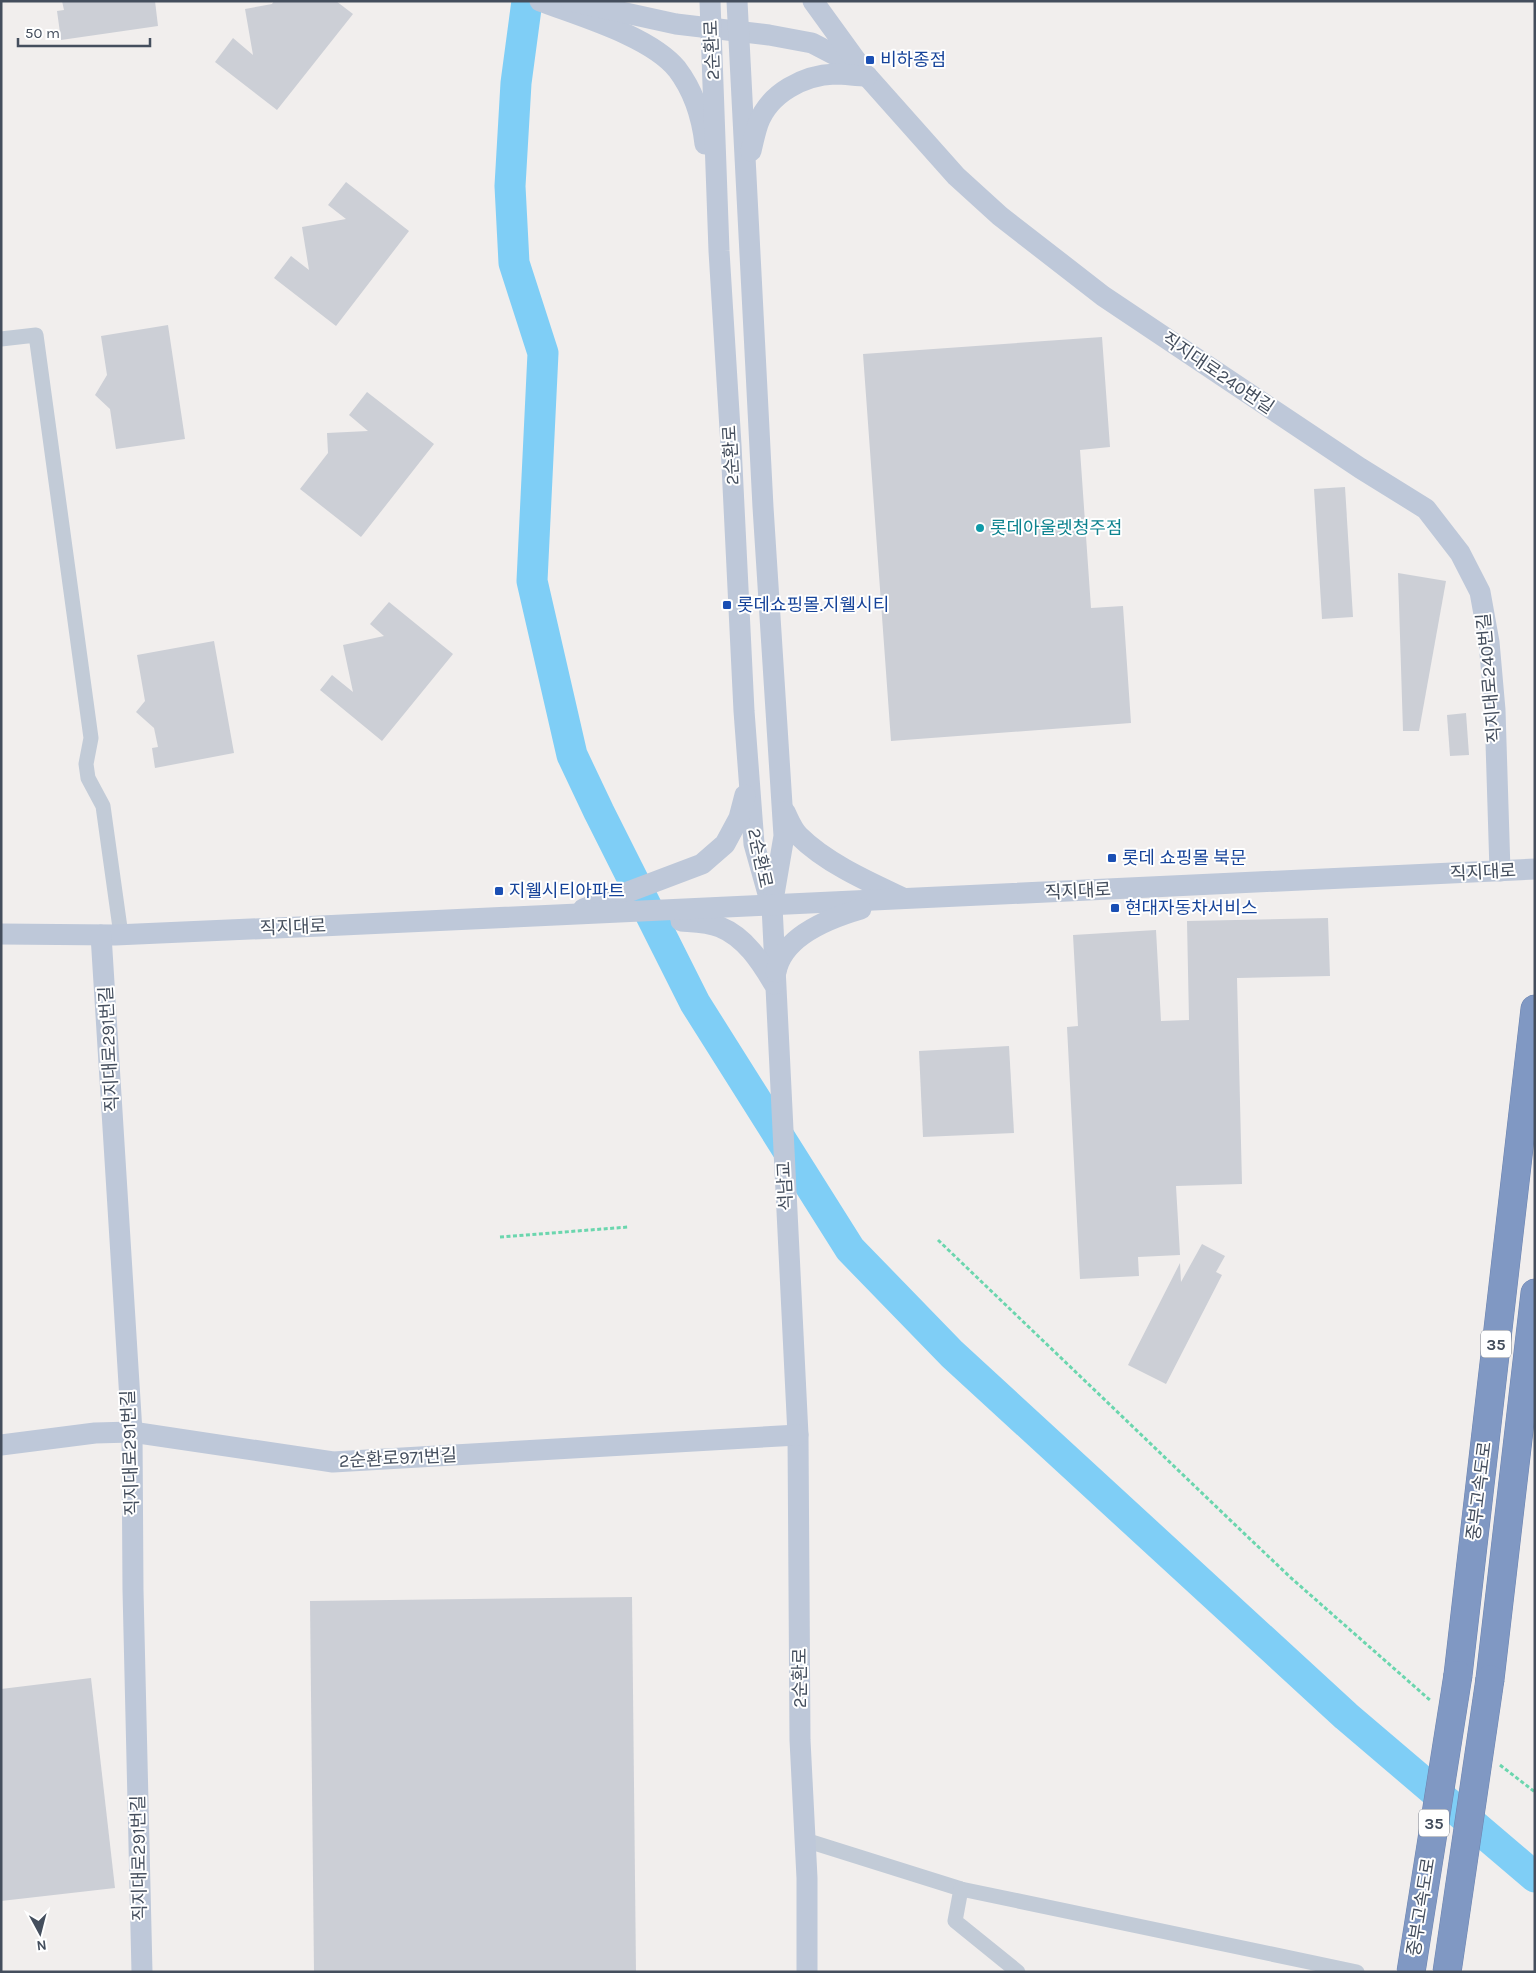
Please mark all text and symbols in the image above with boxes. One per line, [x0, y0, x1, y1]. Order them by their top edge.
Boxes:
scale bar [18, 15, 150, 47]
street label: 2순환로 [700, 20, 724, 80]
text: 50 m [25, 24, 60, 42]
place label: 비하종점 [880, 49, 946, 71]
marker: 비하종점 [864, 54, 876, 66]
street label: 직지대로240번길 [1158, 327, 1278, 419]
street label: 2순환로 [718, 424, 744, 486]
place label: 롯데아울렛청주점 [990, 517, 1122, 539]
marker: 롯데아울렛청주점 [974, 522, 986, 534]
place label: 롯데쇼핑몰.지웰시티 [737, 594, 889, 616]
marker: 롯데쇼핑몰.지웰시티 [721, 599, 733, 611]
street label: 직지대로240번길 [1472, 612, 1506, 744]
street label: 2순환로 [743, 826, 777, 890]
place label: 롯데 쇼핑몰 북문 [1122, 847, 1246, 869]
marker: 롯데 쇼핑몰 북문 [1106, 852, 1118, 864]
street label: 직지대로 [1449, 859, 1517, 885]
street label: 직지대로 [1044, 878, 1112, 904]
place label: 지웰시티아파트 [509, 880, 625, 902]
marker: 지웰시티아파트 [493, 885, 505, 897]
place label: 현대자동차서비스 [1125, 897, 1257, 919]
marker: 현대자동차서비스 [1109, 902, 1121, 914]
street label: 직지대로 [260, 915, 326, 939]
street label: 직지대로291번길 [95, 985, 123, 1113]
street label: 석남교 [773, 1161, 797, 1211]
road number: 35 [1481, 1330, 1511, 1358]
street label: 직지대로291번길 [117, 1390, 143, 1516]
street label: 중부고속도로 [1462, 1440, 1496, 1542]
street label: 2순환로971번길 [338, 1444, 458, 1472]
street label: 2순환로 [789, 1648, 811, 1708]
street label: 직지대로291번길 [127, 1795, 151, 1921]
road number: 35 [1419, 1810, 1449, 1836]
street label: 중부고속도로 [1402, 1856, 1440, 1958]
north arrow [15, 1908, 65, 1958]
text: N [36, 1936, 48, 1954]

